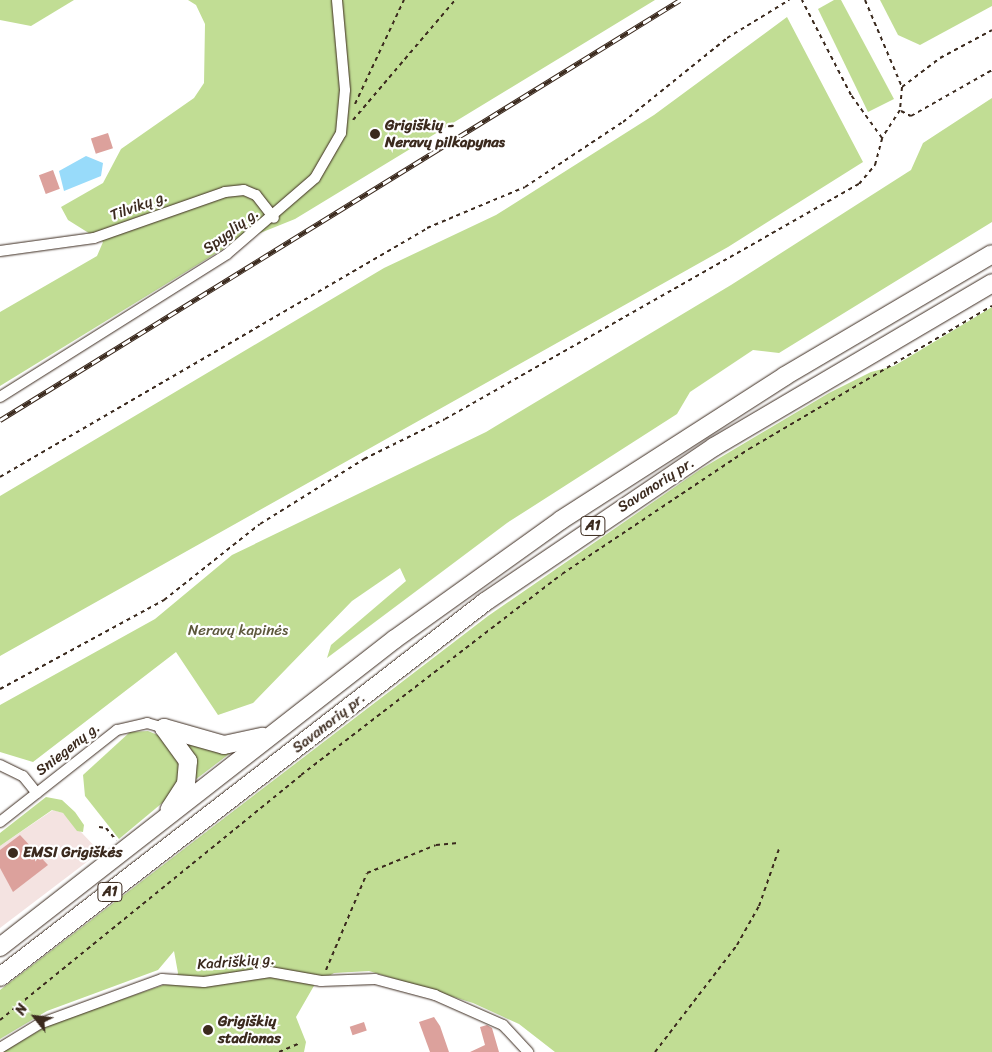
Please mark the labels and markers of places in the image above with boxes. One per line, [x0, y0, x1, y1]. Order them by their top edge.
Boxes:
place label: Grigiškių - Neravų pilkapynas [385, 116, 506, 151]
marker: Grigiškių - Neravų pilkapynas [369, 128, 381, 140]
place label: EMSI Grigiškės [23, 844, 122, 862]
marker: EMSI Grigiškės [7, 847, 19, 859]
place label: Grigiškių stadionas [218, 1012, 281, 1047]
marker: Grigiškių stadionas [202, 1024, 214, 1036]

